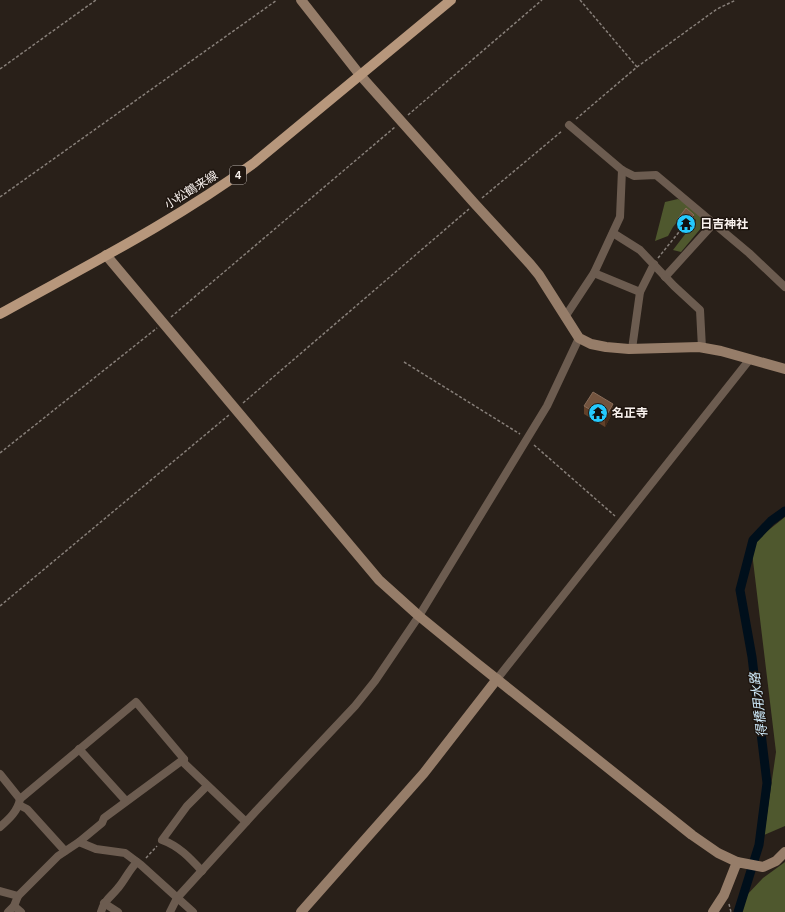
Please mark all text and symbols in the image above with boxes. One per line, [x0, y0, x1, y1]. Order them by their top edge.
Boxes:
road number: 4 [230, 166, 246, 184]
street label: 小松鶴来線 [162, 168, 220, 212]
temple icon: 日吉神社 [675, 213, 697, 235]
place label: 日吉神社 [700, 217, 748, 231]
temple icon: 名正寺 [587, 402, 609, 424]
place label: 名正寺 [612, 406, 648, 420]
water label: 得橋用水路 [747, 671, 770, 738]

